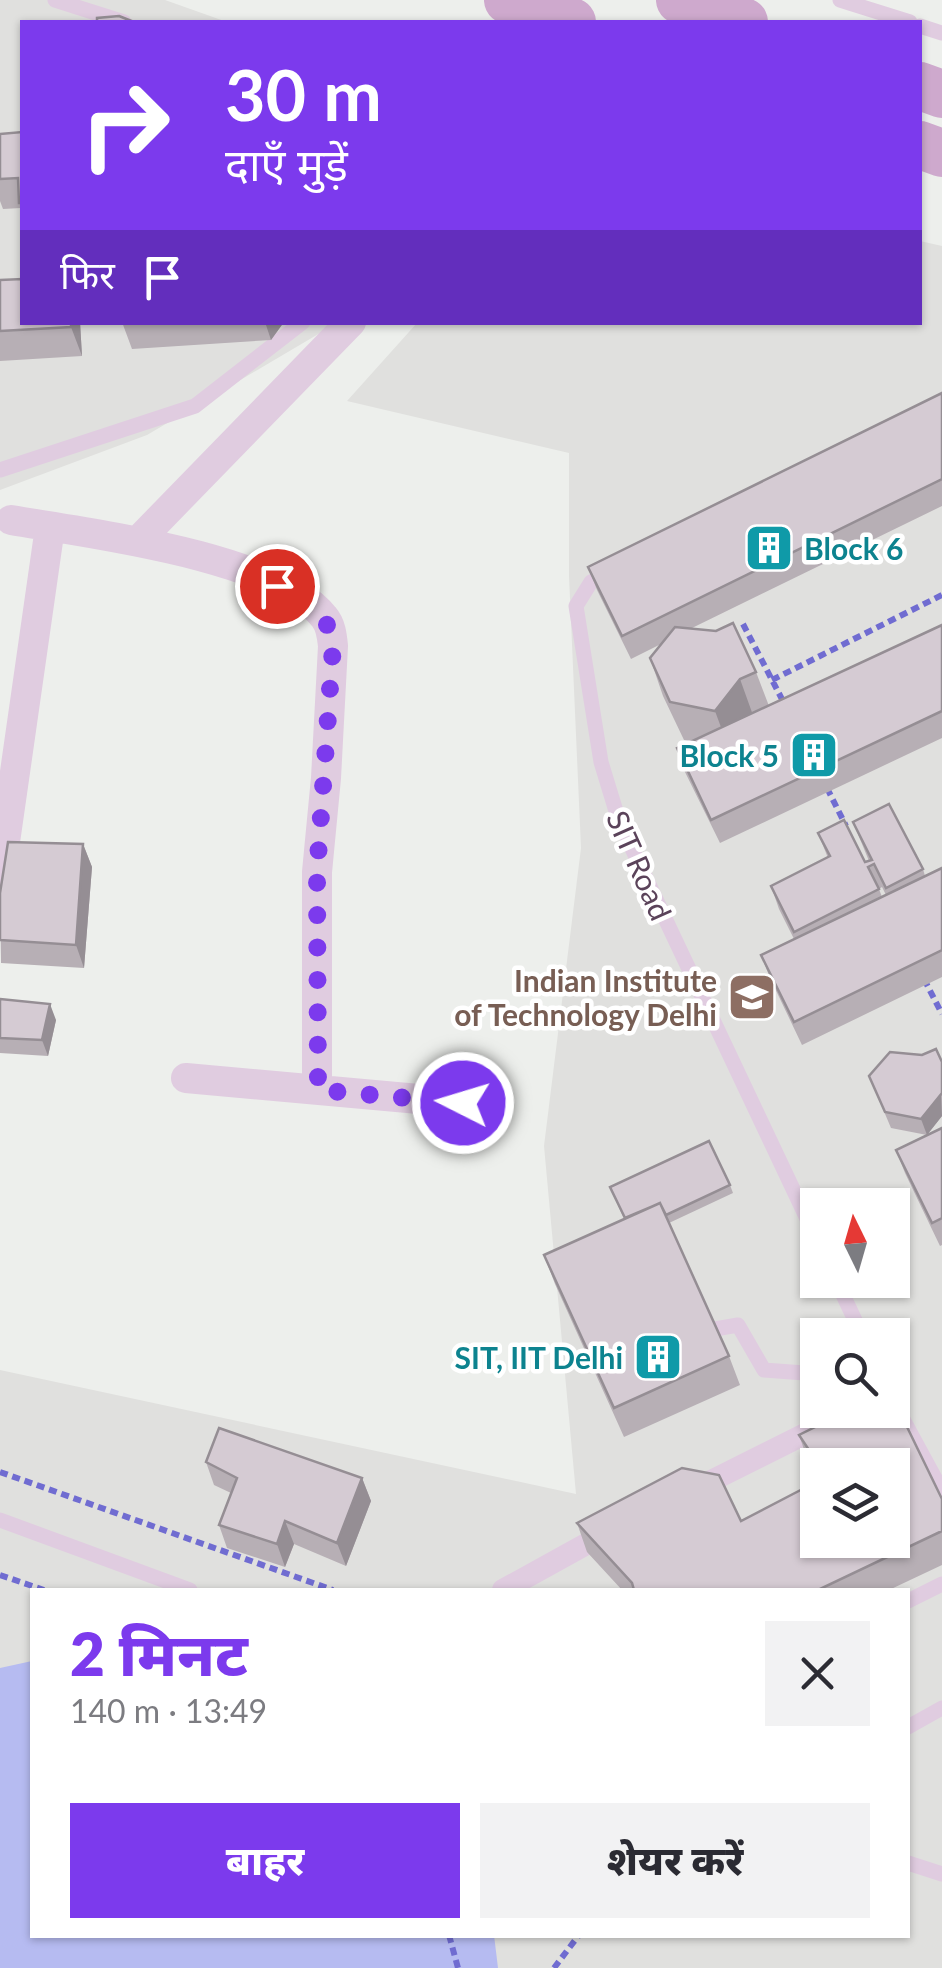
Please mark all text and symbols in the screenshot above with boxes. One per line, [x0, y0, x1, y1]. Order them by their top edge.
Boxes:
text: 30 m [225, 52, 382, 136]
icon: right [60, 60, 190, 190]
text: दाएँ मुड़ें [225, 137, 348, 191]
icon: arrive [135, 250, 190, 305]
text: फिर [60, 251, 115, 297]
building icon: Block 6 [743, 522, 795, 574]
place label: Block 6 [804, 530, 903, 566]
pin [235, 544, 320, 629]
icon: arrive [250, 559, 305, 614]
building icon: Block 5 [788, 729, 840, 781]
place label: Block 5 [680, 737, 779, 773]
street label: SIT Road [600, 805, 680, 925]
place label: Indian Institute of Technology Delhi [454, 962, 717, 1032]
school or university icon: Indian Institute of Technology Delhi [726, 971, 778, 1023]
position arrow [411, 1051, 515, 1155]
north arrow [800, 1188, 910, 1298]
map controls [800, 1188, 910, 1558]
button: search [800, 1318, 910, 1428]
building icon: SIT, IIT Delhi [632, 1331, 684, 1383]
place label: SIT, IIT Delhi [455, 1339, 623, 1375]
button: layers [800, 1448, 910, 1558]
text: 2 मिनट [70, 1617, 248, 1689]
button: close [765, 1621, 870, 1726]
text: 140 m · 13:49 [70, 1691, 267, 1730]
button: बाहर [70, 1803, 460, 1918]
button: शेयर करें [480, 1803, 870, 1918]

